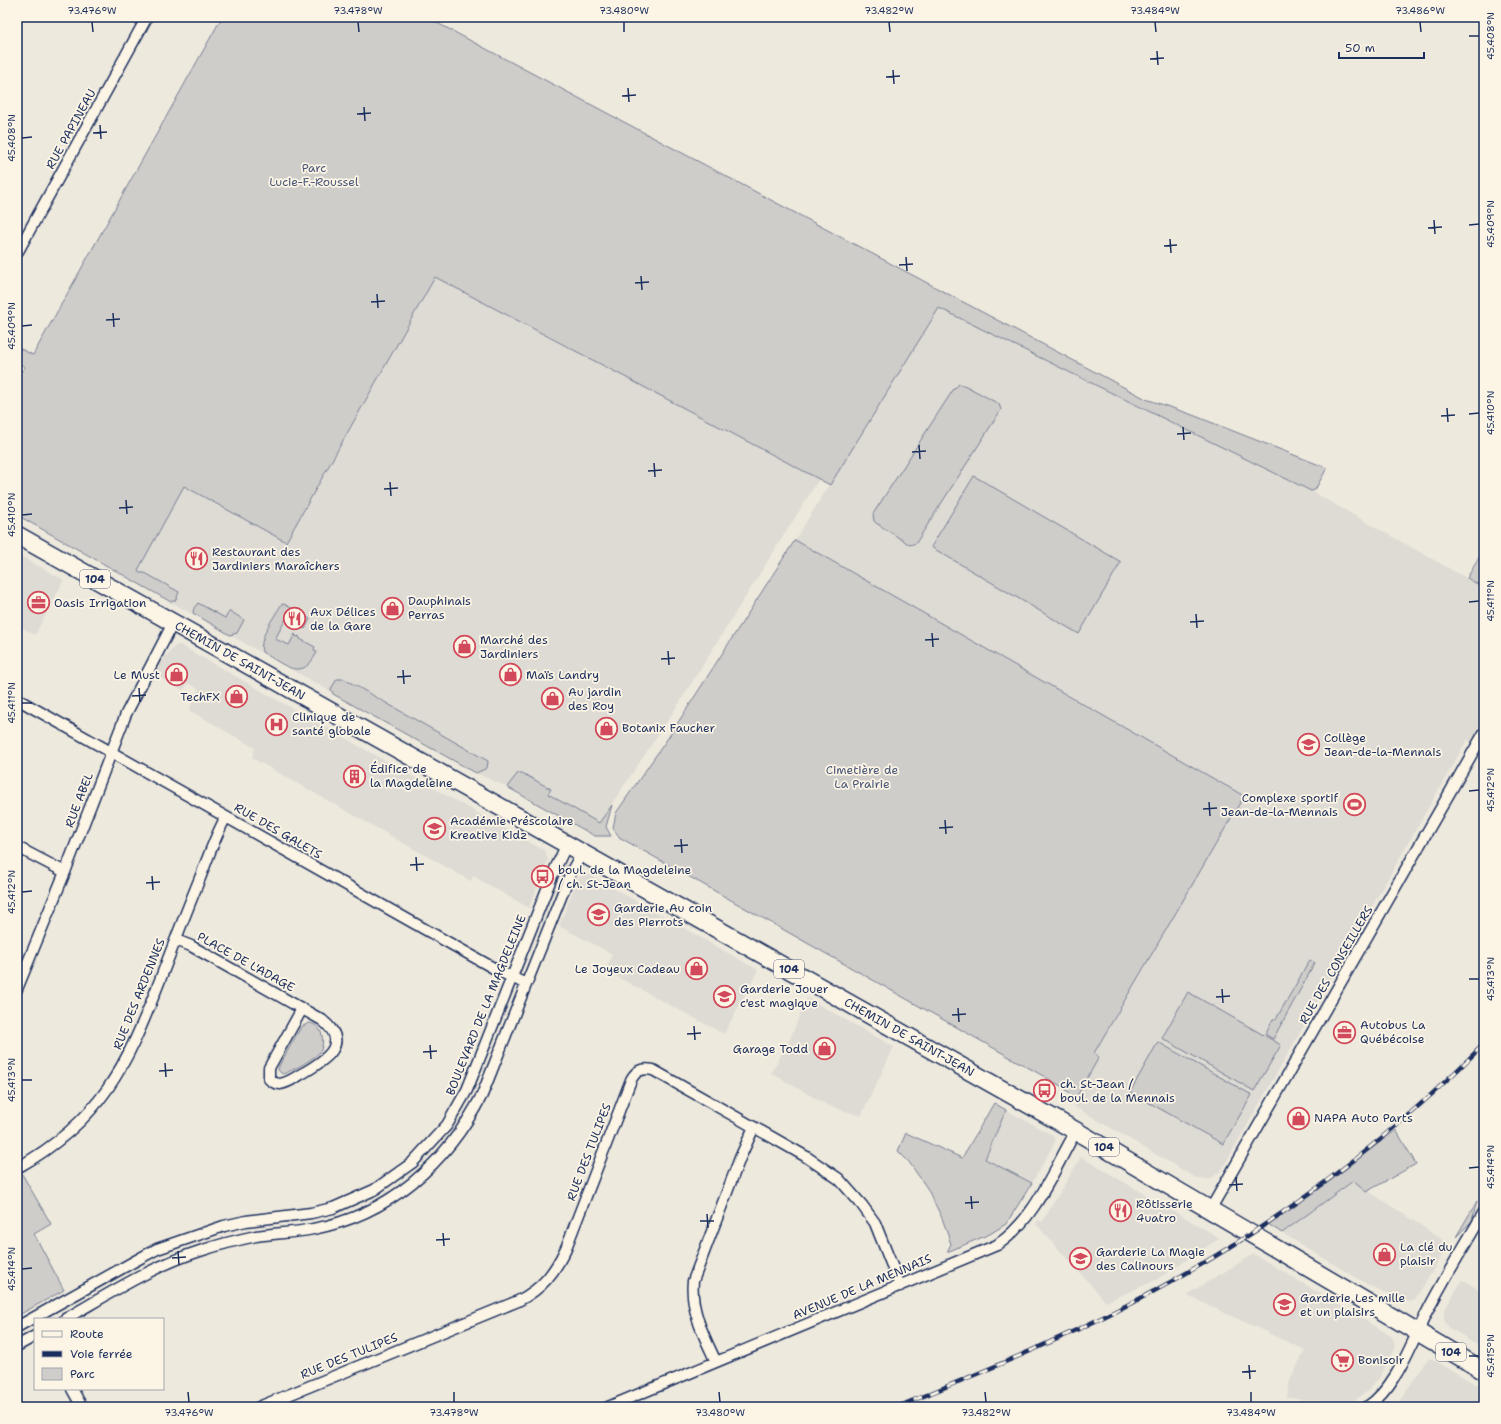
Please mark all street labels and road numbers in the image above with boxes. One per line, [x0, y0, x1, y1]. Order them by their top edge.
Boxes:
street label: RUE PAPINEAU [42, 86, 100, 172]
road number: 104 [80, 570, 110, 588]
street label: CHEMIN DE SAINT-JEAN [172, 617, 308, 704]
street label: RUE ABEL [61, 770, 97, 830]
street label: RUE DES GALETS [231, 799, 325, 863]
street label: RUE DES CONSEILLERS [1296, 903, 1377, 1027]
street label: BOULEVARD DE LA MAGDELEINE [442, 912, 530, 1098]
street label: PLACE DE L'ADAGE [194, 929, 298, 995]
street label: RUE DES ARDENNES [109, 936, 169, 1052]
road number: 104 [774, 960, 804, 978]
street label: CHEMIN DE SAINT-JEAN [841, 994, 977, 1080]
street label: RUE DES TULIPES [563, 1101, 615, 1203]
road number: 104 [1089, 1138, 1119, 1156]
street label: AVENUE DE LA MENNAIS [790, 1250, 934, 1324]
street label: RUE DES TULIPES [298, 1329, 400, 1383]
road number: 104 [1436, 1343, 1466, 1361]

